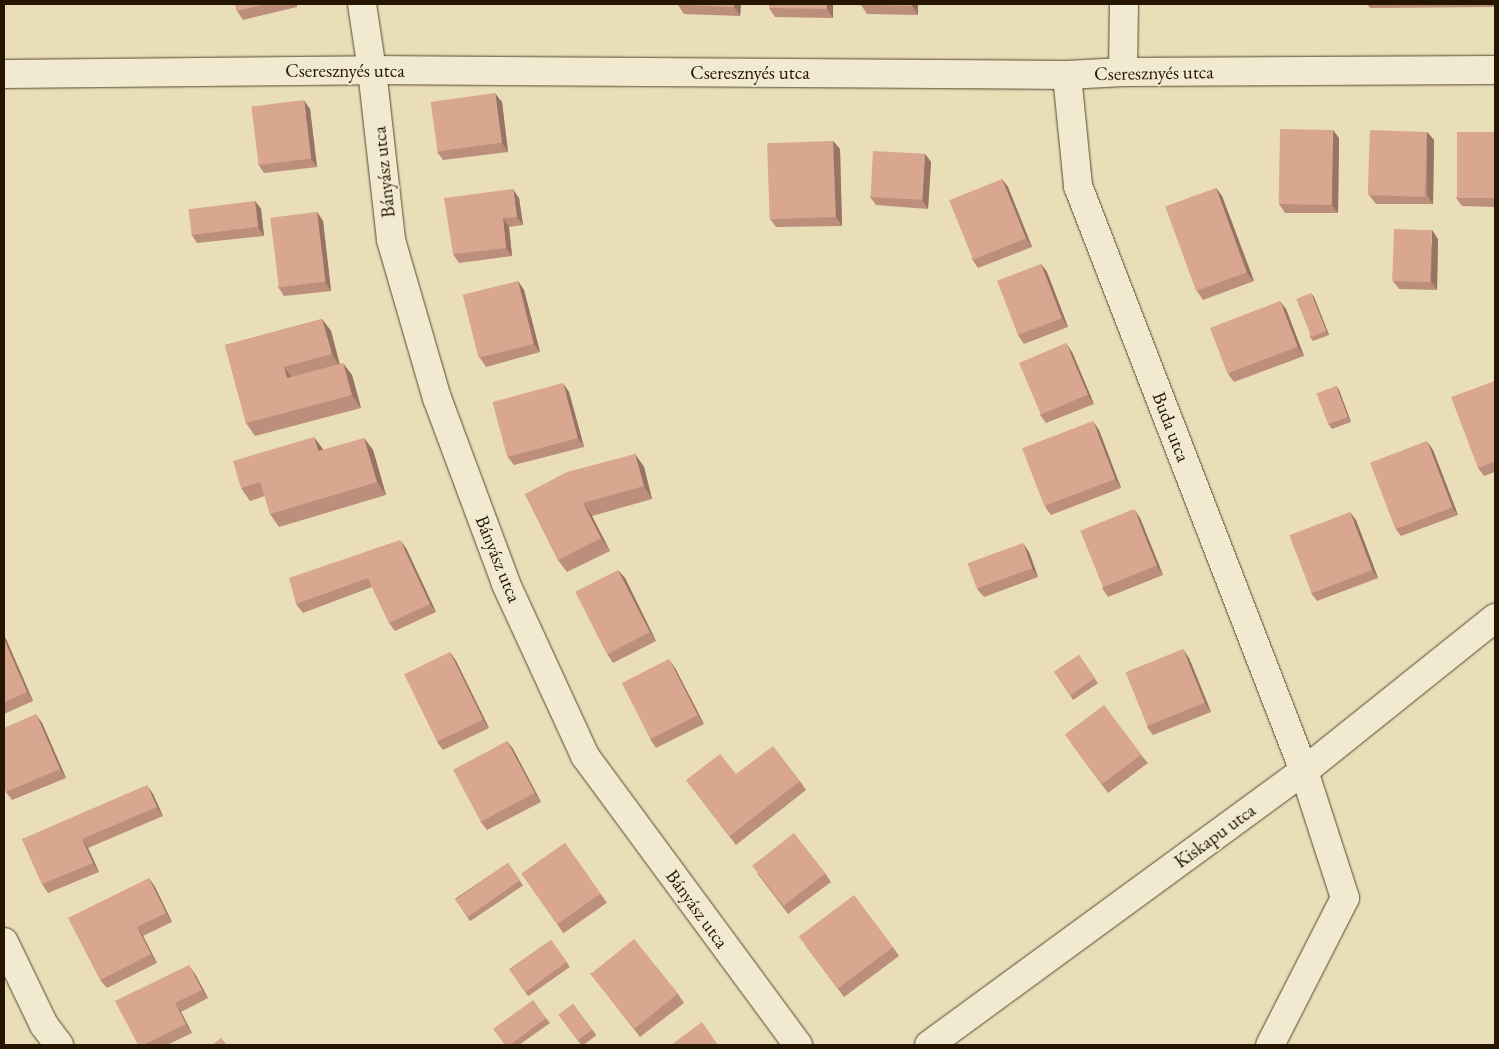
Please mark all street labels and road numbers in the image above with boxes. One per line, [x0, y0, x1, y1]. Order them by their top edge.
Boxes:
street label: Cseresznyés utca [285, 60, 405, 82]
street label: Cseresznyés utca [1094, 61, 1214, 85]
street label: Cseresznyés utca [690, 62, 810, 84]
street label: Bányász utca [368, 125, 400, 219]
street label: Buda utca [1147, 389, 1195, 465]
street label: Bányász utca [470, 512, 526, 606]
street label: Kiskapu utca [1170, 799, 1260, 873]
street label: Bányász utca [661, 865, 733, 953]

